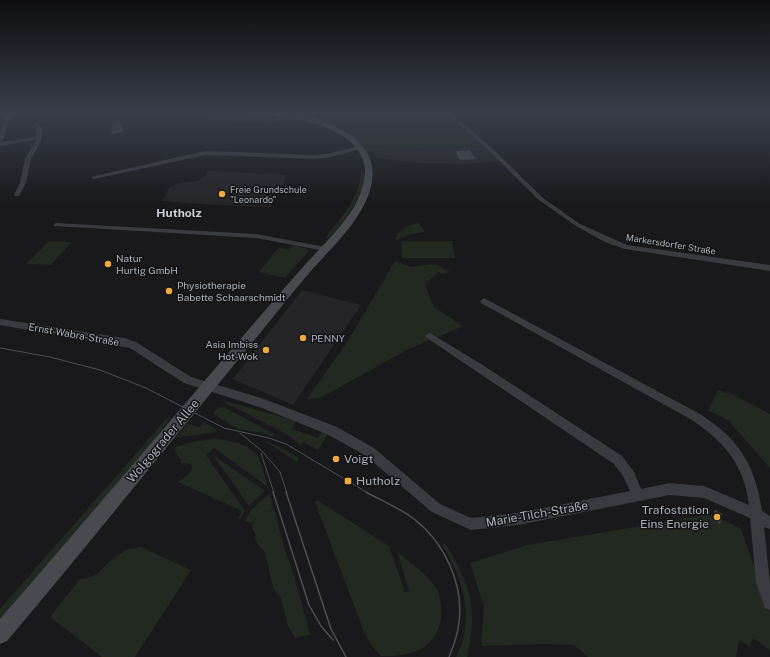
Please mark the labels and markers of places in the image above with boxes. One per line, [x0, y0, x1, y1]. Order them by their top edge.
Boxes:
place label: Freie Grundschule "Leonardo" [230, 184, 307, 205]
marker: Freie Grundschule "Leonardo" [217, 189, 227, 199]
place label: Natur Hurtig GmbH [116, 252, 178, 276]
marker: Natur Hurtig GmbH [103, 259, 113, 269]
place label: Physiotherapie Babette Schaarschmidt [177, 279, 286, 303]
marker: Physiotherapie Babette Schaarschmidt [164, 286, 174, 296]
place label: PENNY [311, 332, 345, 344]
marker: PENNY [298, 333, 308, 343]
place label: Asia Imbiss Hot-Wok [206, 338, 258, 362]
marker: Asia Imbiss Hot-Wok [261, 345, 271, 355]
place label: Voigt [344, 452, 374, 466]
marker: Voigt [331, 454, 341, 464]
place label: Hutholz [356, 474, 400, 488]
marker: Hutholz [343, 476, 353, 486]
place label: Trafostation Eins Energie [640, 503, 709, 531]
marker: Trafostation Eins Energie [712, 512, 722, 522]

